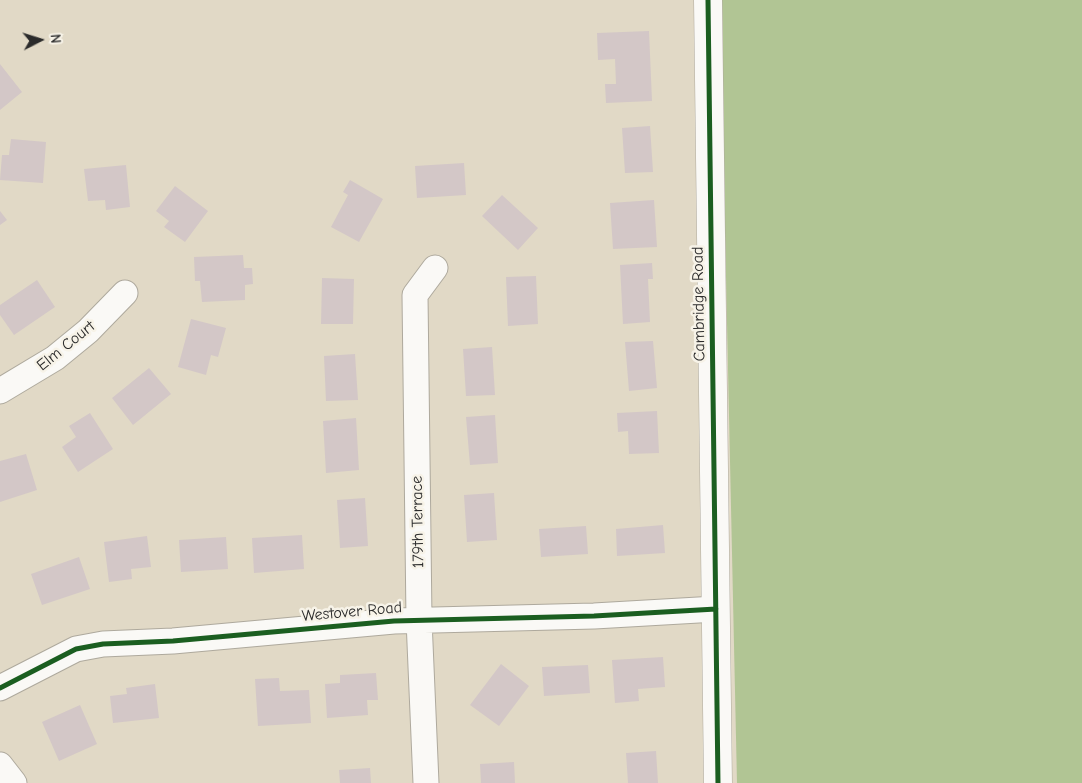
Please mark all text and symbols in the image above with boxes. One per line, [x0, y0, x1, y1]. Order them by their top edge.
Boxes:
north arrow [15, 15, 65, 65]
text: N [47, 33, 64, 44]
street label: Cambridge Road [688, 246, 710, 362]
street label: Elm Court [33, 317, 99, 375]
street label: 179th Terrace [408, 476, 428, 568]
street label: Westover Road [301, 598, 403, 626]

